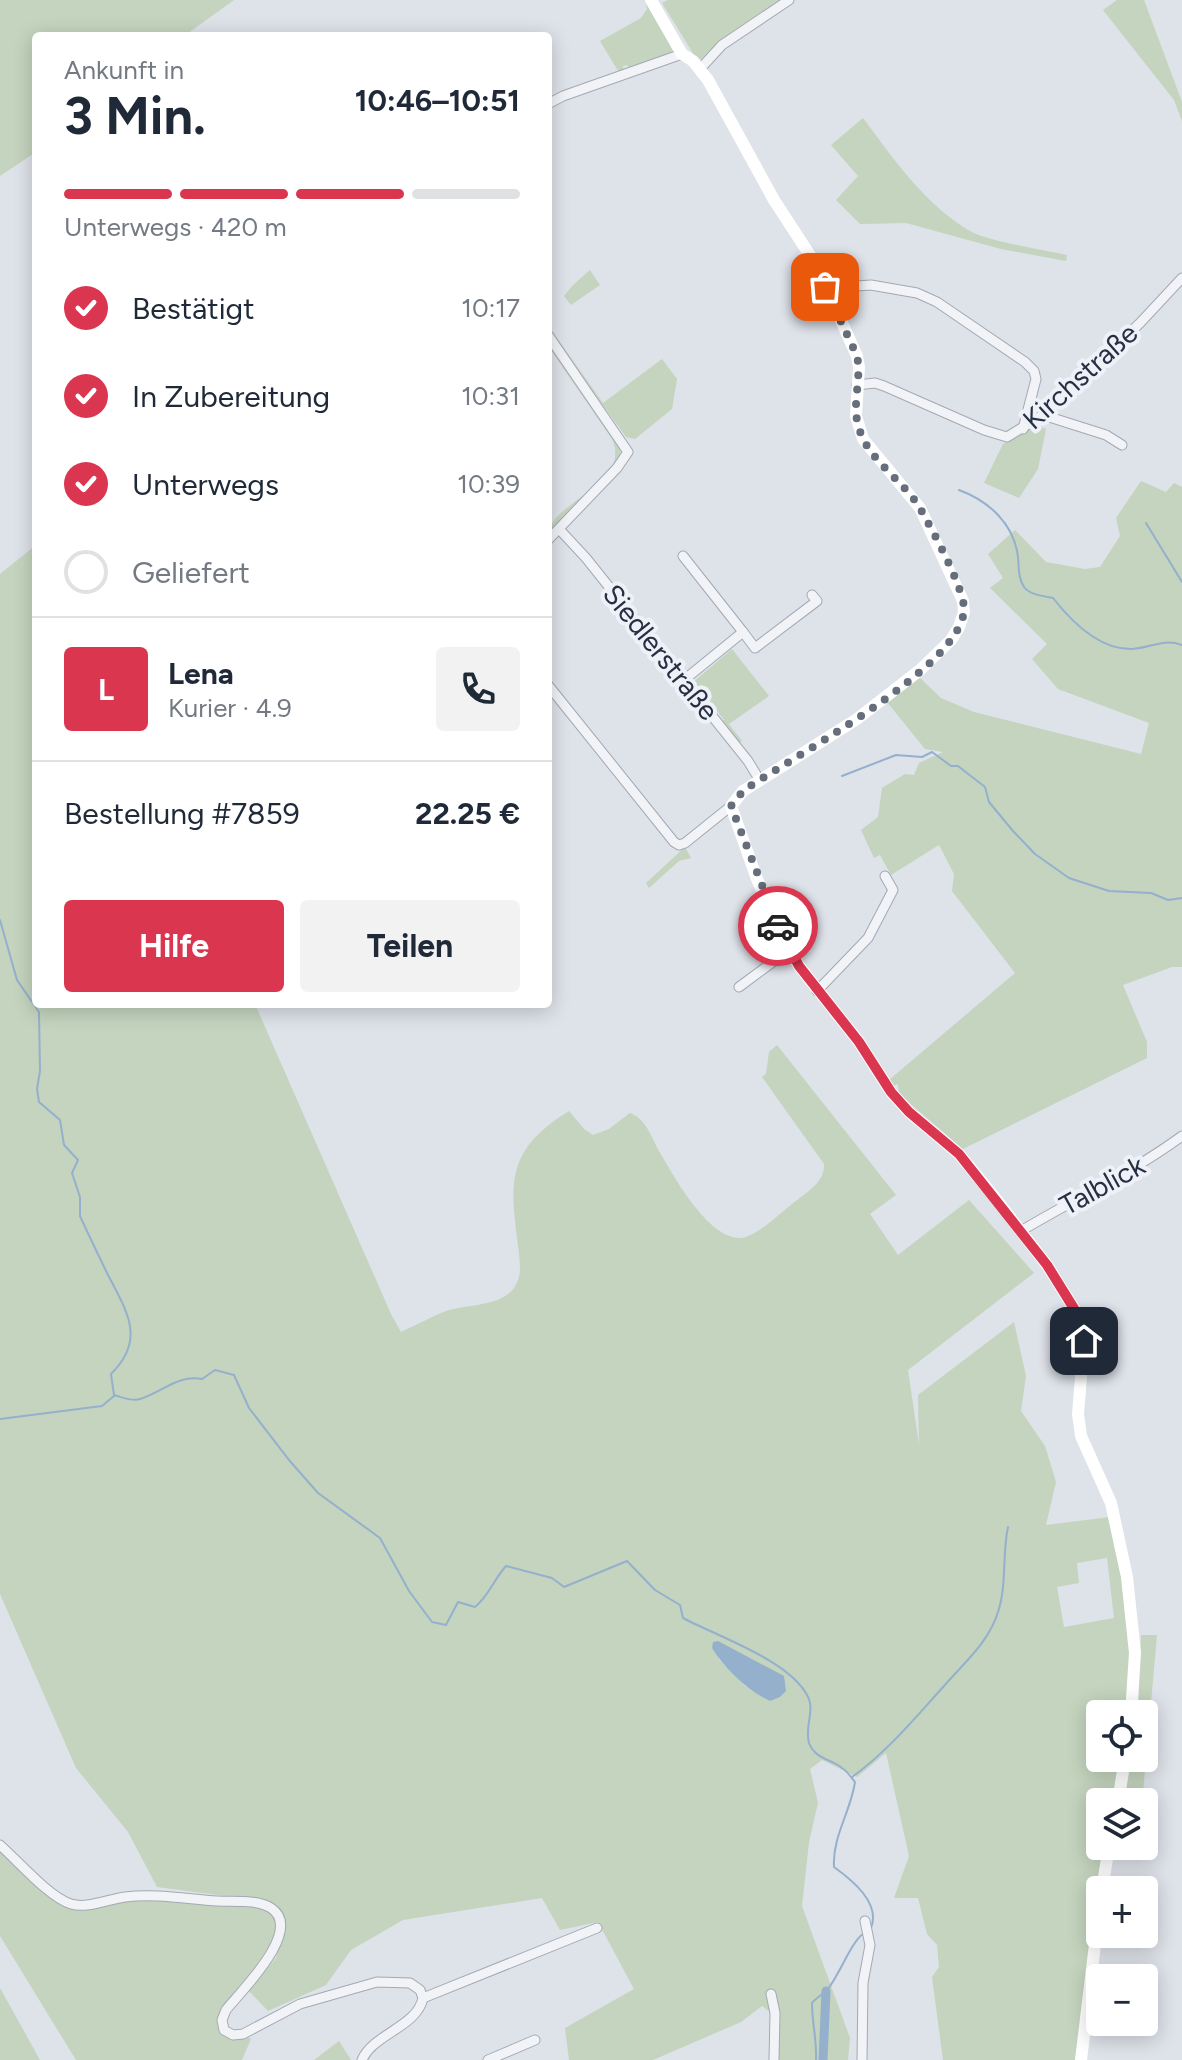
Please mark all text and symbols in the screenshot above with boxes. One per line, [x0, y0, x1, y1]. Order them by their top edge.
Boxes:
text: Ankunft in [64, 54, 184, 86]
text: 10:46–10:51 [355, 82, 520, 119]
text: 3 Min. [64, 85, 206, 147]
text: Unterwegs · 420 m [64, 211, 287, 243]
pin [791, 253, 859, 321]
icon: bag [803, 265, 847, 309]
icon: check [64, 286, 108, 330]
text: Bestätigt [132, 290, 255, 327]
text: 10:17 [461, 292, 520, 324]
street label: Kirchstraße [1016, 316, 1144, 436]
icon: check [64, 374, 108, 418]
text: In Zubereitung [132, 378, 330, 415]
text: 10:31 [461, 380, 520, 412]
icon: check [64, 462, 108, 506]
text: Unterwegs [132, 466, 279, 503]
text: 10:39 [457, 468, 520, 500]
text: Geliefert [132, 554, 250, 591]
street label: Siedlerstraße [596, 577, 726, 727]
button: phone [436, 647, 520, 731]
text: Lena [168, 655, 234, 692]
text: L [98, 671, 114, 708]
text: Kurier · 4.9 [168, 692, 292, 724]
text: Bestellung #7859 [64, 795, 300, 832]
text: 22.25 € [415, 795, 520, 832]
courier [738, 886, 818, 966]
button: Hilfe [64, 900, 284, 992]
button: Teilen [300, 900, 520, 992]
icon: car [756, 904, 800, 948]
street label: Talblick [1054, 1148, 1151, 1222]
pin [1050, 1307, 1118, 1375]
icon: home [1062, 1319, 1106, 1363]
map controls [1086, 1700, 1158, 2036]
button: locate [1086, 1700, 1158, 1772]
button: layers [1086, 1788, 1158, 1860]
button: + [1086, 1876, 1158, 1948]
button: − [1086, 1964, 1158, 2036]

